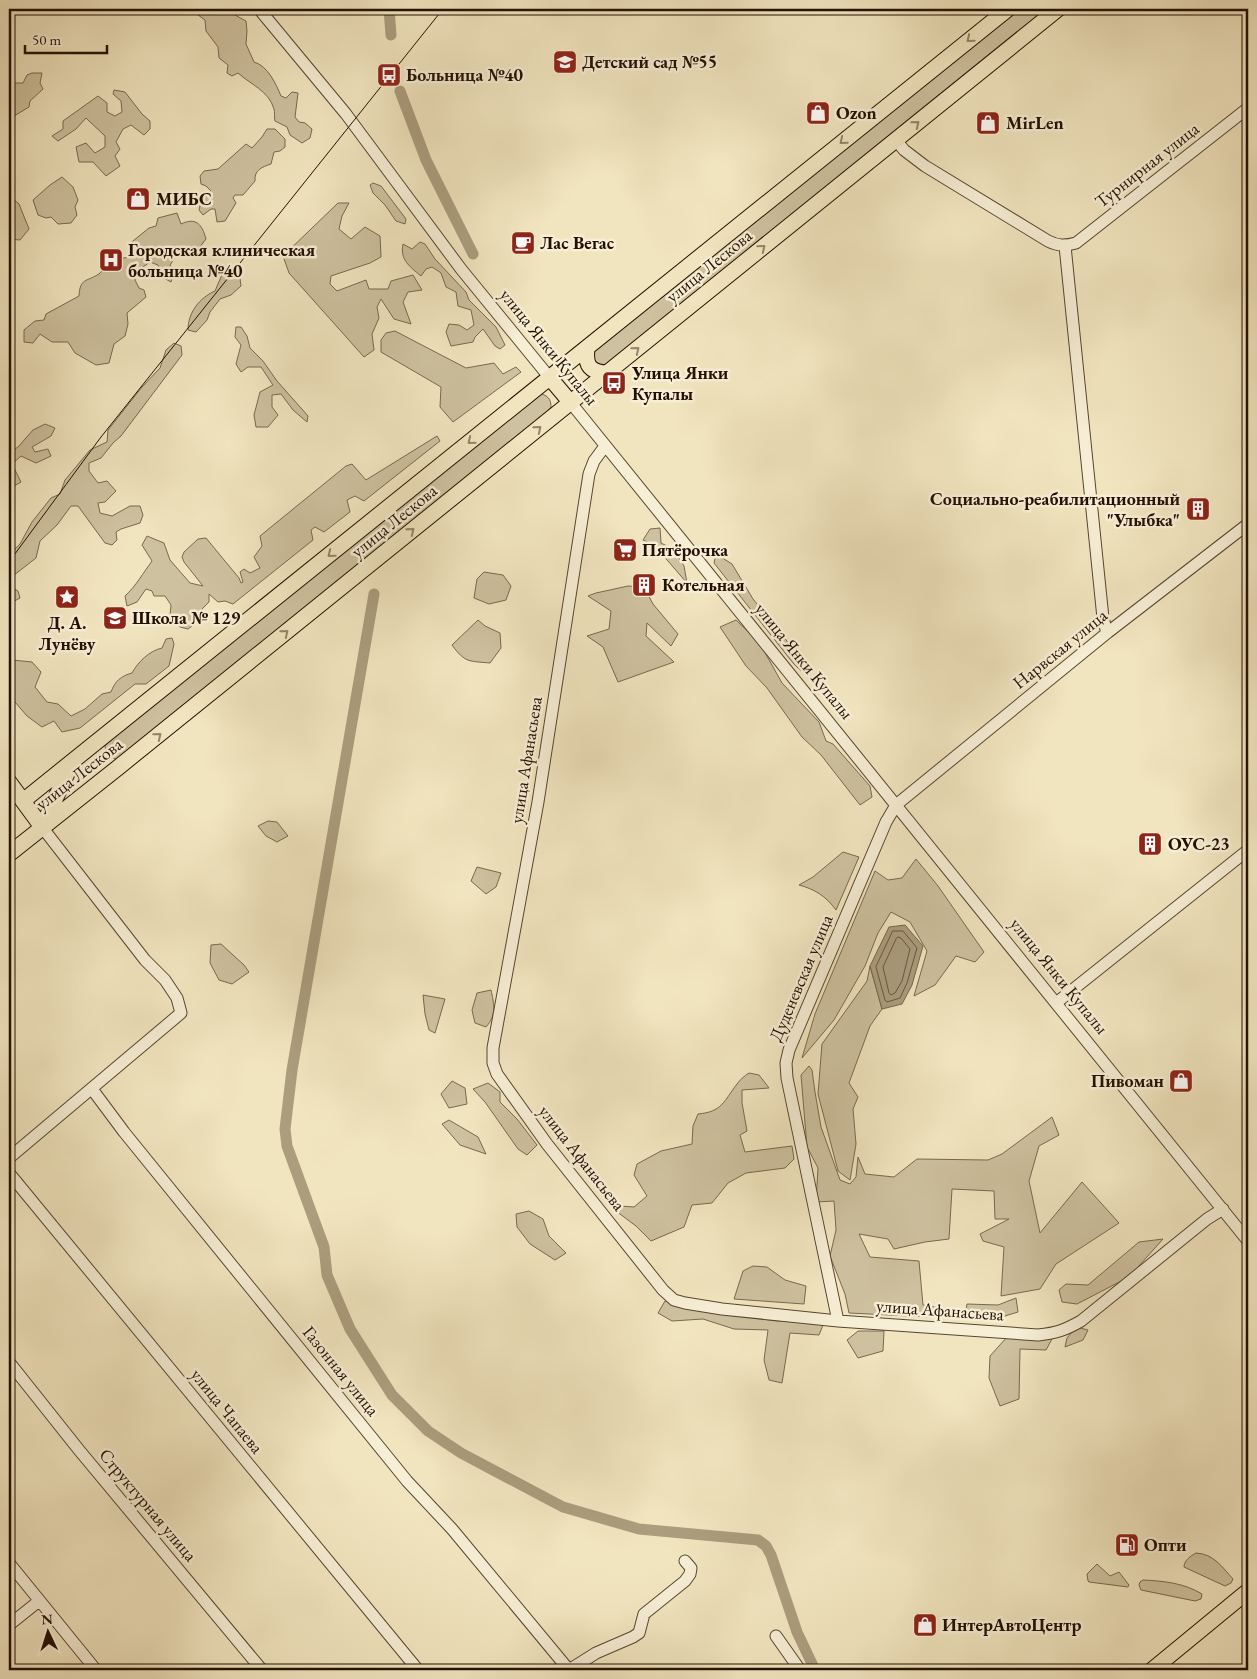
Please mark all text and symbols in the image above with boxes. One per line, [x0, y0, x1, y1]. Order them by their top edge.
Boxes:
scale bar [25, 22, 108, 54]
text: 50 m [32, 30, 61, 49]
one-way arrow [967, 34, 976, 42]
school or university icon: Детский сад №55 [552, 49, 578, 75]
place label: Детский сад №55 [582, 50, 717, 73]
bus stop icon: Больница №40 [376, 62, 402, 88]
place label: Больница №40 [406, 63, 523, 86]
shop icon: Ozon [805, 100, 831, 126]
place label: Ozon [836, 101, 877, 124]
shop icon: MirLen [975, 110, 1001, 136]
place label: MirLen [1006, 111, 1064, 134]
street label: Турнирная улица [1090, 116, 1204, 212]
one-way arrow [910, 121, 919, 129]
one-way arrow [840, 136, 849, 145]
shop icon: МИБС [125, 186, 151, 212]
place label: МИБС [156, 187, 212, 210]
street label: улица Лескова [661, 223, 757, 307]
cafe icon: Лас Вегас [510, 230, 536, 256]
place label: Лас Вегас [540, 231, 615, 254]
place label: Городская клиническая больница №40 [128, 238, 315, 282]
one-way arrow [756, 245, 765, 253]
hospital icon: Городская клиническая больница №40 [98, 247, 124, 273]
street label: улица Янки Купалы [495, 284, 604, 410]
one-way arrow [630, 346, 639, 355]
place label: Улица Янки Купалы [631, 361, 729, 405]
bus stop icon: Улица Янки Купалы [601, 370, 627, 396]
one-way arrow [532, 426, 541, 435]
one-way arrow [468, 436, 477, 445]
street label: улица Лескова [346, 478, 442, 562]
place label: Социально-реабилитационный "Улыбка" [930, 487, 1180, 531]
building icon: Социально-реабилитационный "Улыбка" [1185, 496, 1211, 522]
one-way arrow [405, 529, 414, 537]
supermarket icon: Пятёрочка [612, 537, 638, 563]
place label: Пятёрочка [642, 538, 728, 561]
one-way arrow [328, 549, 337, 557]
building icon: Котельная [631, 572, 657, 598]
place label: Котельная [662, 573, 745, 596]
place icon: Д. А. Лунёву [54, 584, 80, 610]
street label: улица Янки Купалы [750, 598, 859, 724]
street label: Нарвская улица [1008, 603, 1112, 694]
school or university icon: Школа № 129 [102, 605, 128, 631]
place label: Школа № 129 [132, 606, 241, 629]
place label: Д. А. Лунёву [39, 611, 96, 655]
one-way arrow [279, 630, 288, 639]
street label: улица Афанасьева [504, 694, 547, 825]
street label: улица Лескова [31, 732, 128, 815]
one-way arrow [152, 733, 161, 741]
building icon: ОУС-23 [1137, 831, 1163, 857]
place label: ОУС-23 [1168, 832, 1230, 855]
street label: Дуденевская улица [763, 910, 838, 1045]
street label: улица Янки Купалы [1005, 913, 1114, 1039]
shop icon: Пивоман [1168, 1068, 1194, 1094]
place label: Пивоман [1091, 1069, 1165, 1092]
street label: улица Афанасьева [534, 1100, 631, 1216]
street label: улица Афанасьева [875, 1294, 1006, 1325]
street label: Газонная улица [298, 1321, 385, 1421]
street label: улица Чапаева [186, 1363, 269, 1459]
street label: Структурная улица [94, 1444, 203, 1566]
fuel station icon: Опти [1114, 1532, 1140, 1558]
place label: Опти [1144, 1533, 1187, 1556]
north arrow [22, 1606, 72, 1656]
text: N [41, 1610, 54, 1628]
shop icon: ИнтерАвтоЦентр [912, 1612, 938, 1638]
place label: ИнтерАвтоЦентр [942, 1613, 1081, 1636]

